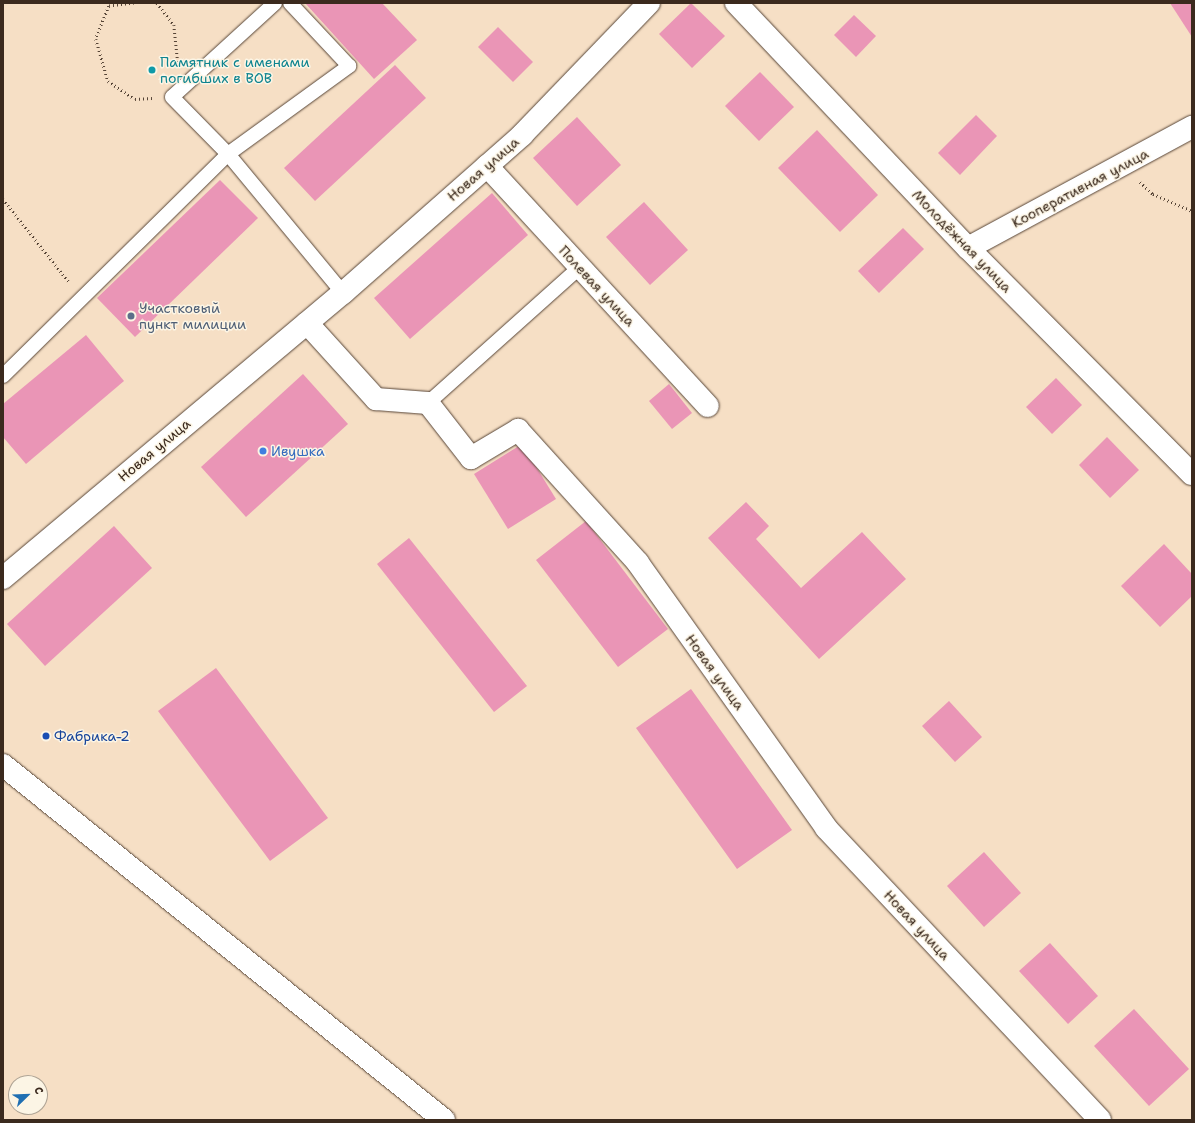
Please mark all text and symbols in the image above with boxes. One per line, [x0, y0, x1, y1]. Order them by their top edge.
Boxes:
place label: Памятник с именами погибших в ВОВ [160, 54, 310, 86]
marker: Памятник с именами погибших в ВОВ [147, 65, 157, 75]
street label: Новая улица [444, 133, 522, 205]
street label: Кооперативная улица [1009, 145, 1151, 231]
street label: Молодёжная улица [909, 186, 1015, 296]
street label: Полевая улица [555, 242, 639, 330]
place label: Участковый пункт милиции [139, 300, 246, 332]
marker: Участковый пункт милиции [126, 311, 136, 321]
street label: Новая улица [114, 415, 194, 485]
place label: Ивушка [271, 443, 325, 459]
marker: Ивушка [258, 446, 268, 456]
street label: Новая улица [682, 631, 748, 713]
place label: Фабрика-2 [54, 728, 130, 744]
marker: Фабрика-2 [41, 731, 51, 741]
street label: Новая улица [880, 887, 954, 963]
north arrow [8, 1075, 48, 1115]
text: С [30, 1084, 47, 1097]

